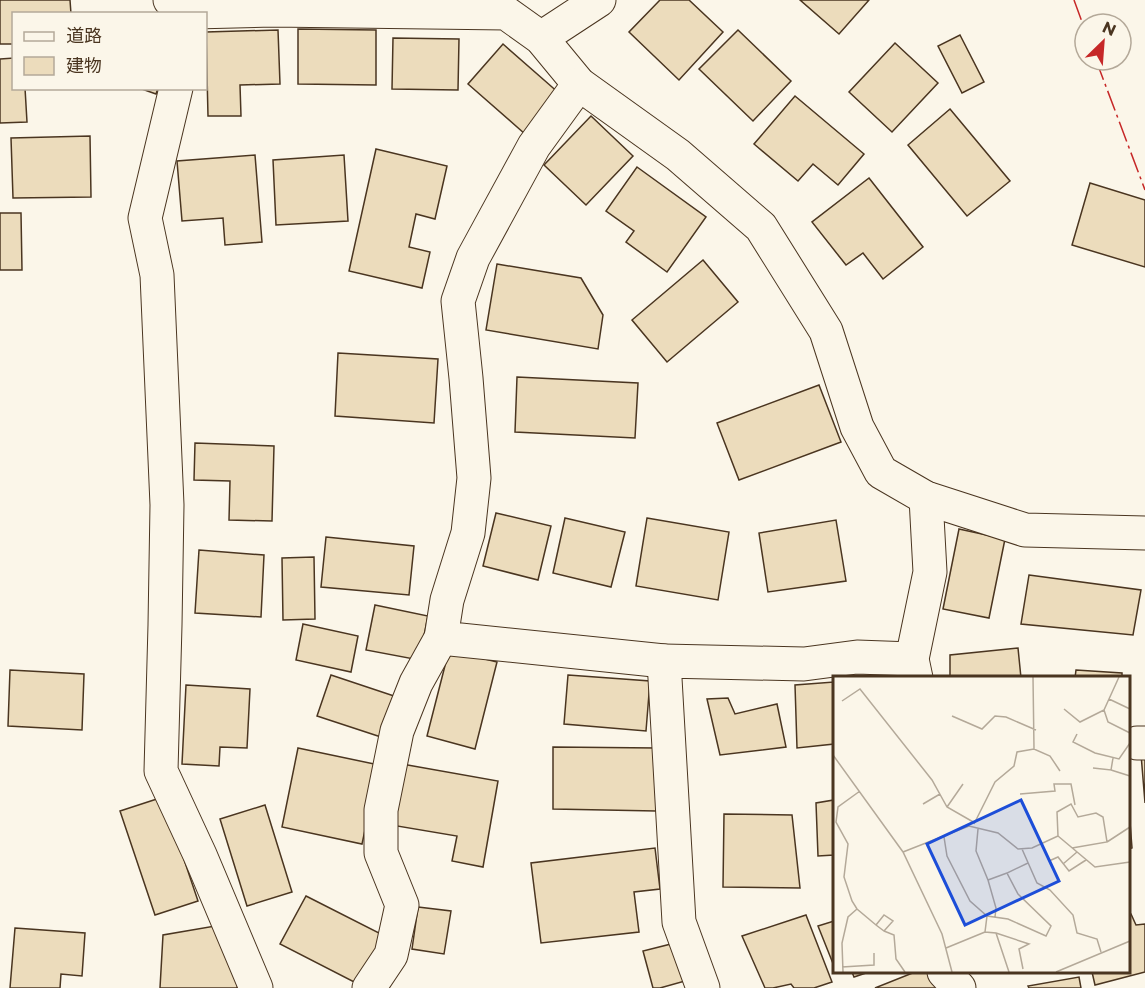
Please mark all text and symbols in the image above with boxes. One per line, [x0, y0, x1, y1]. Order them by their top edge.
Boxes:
legend [12, 12, 207, 90]
north arrow [1073, 12, 1133, 72]
text: N [1099, 18, 1119, 40]
text: 道路 [66, 25, 102, 47]
text: 建物 [66, 55, 102, 77]
inset map [833, 676, 1130, 973]

